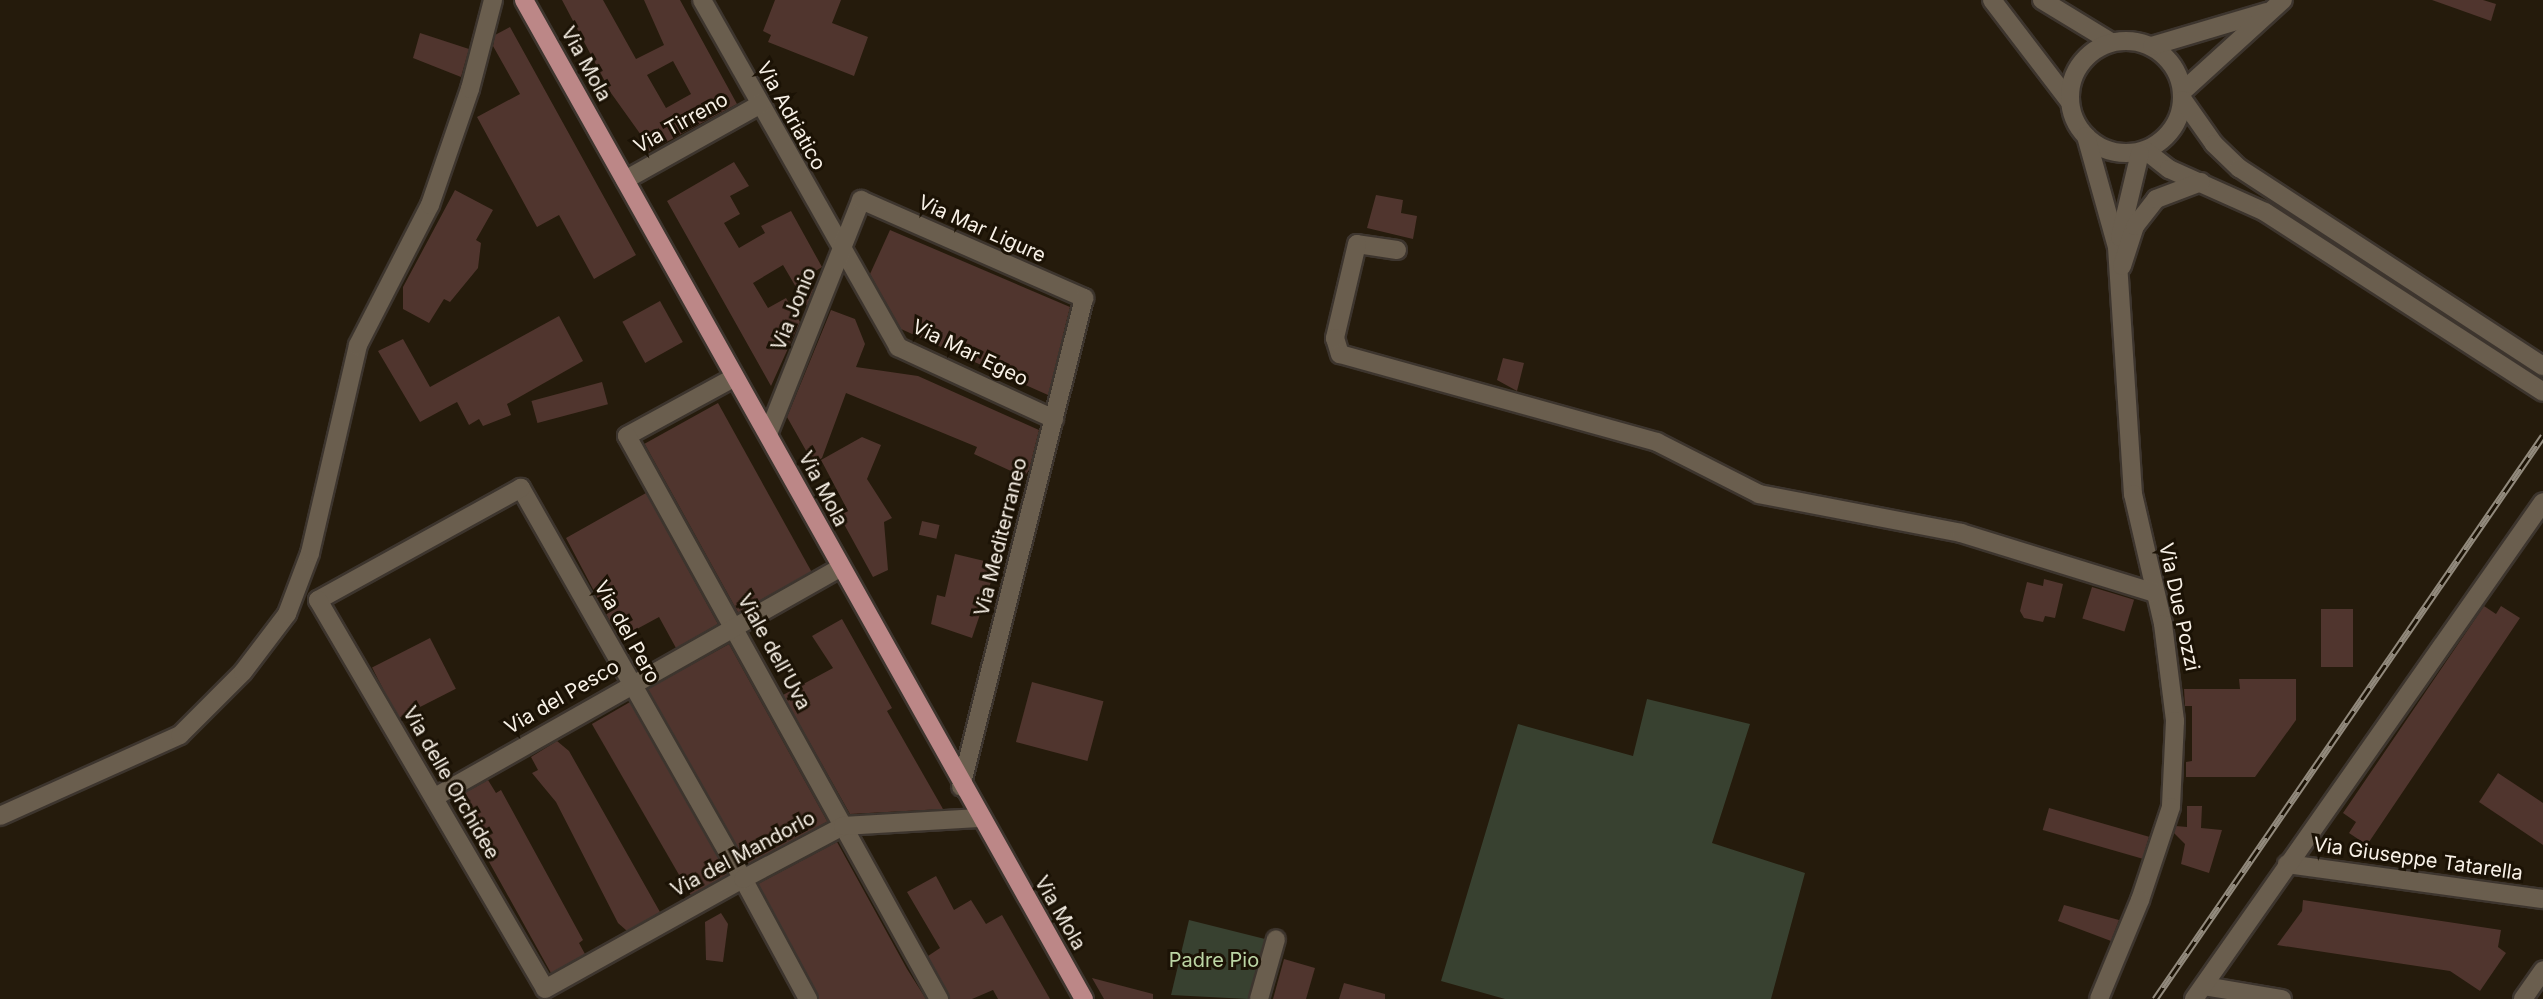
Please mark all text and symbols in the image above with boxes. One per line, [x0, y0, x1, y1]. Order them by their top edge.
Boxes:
street label: Via Mola [556, 22, 616, 106]
street label: Via Adriatico [751, 58, 831, 174]
street label: Via Tirreno [630, 87, 732, 159]
street label: Via Mar Ligure [915, 190, 1049, 268]
street label: Via Jonio [766, 264, 822, 354]
street label: Via Mar Egeo [908, 315, 1032, 391]
street label: Via Mola [793, 447, 853, 531]
street label: Via Mediterraneo [970, 455, 1032, 619]
street label: Via Due Pozzi [2154, 541, 2204, 673]
street label: Via del Pero [589, 577, 665, 687]
street label: Viale dell'Uva [732, 590, 816, 714]
street label: Via del Pesco [500, 655, 624, 739]
street label: Via delle Orchidee [397, 702, 505, 864]
street label: Via del Mandorlo [667, 806, 819, 902]
street label: Via Giuseppe Tatarella [2312, 832, 2524, 886]
street label: Via Mola [1029, 872, 1091, 954]
park label: Padre Pio [1169, 948, 1259, 972]

